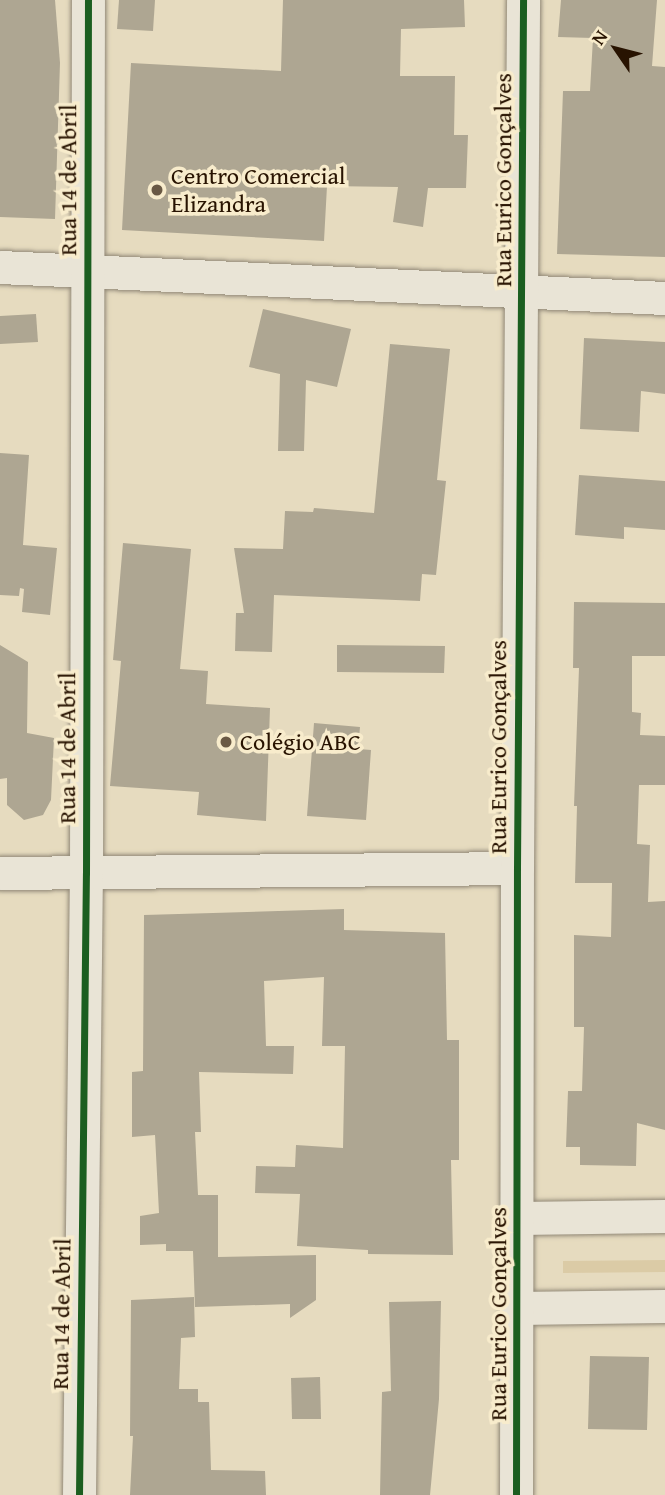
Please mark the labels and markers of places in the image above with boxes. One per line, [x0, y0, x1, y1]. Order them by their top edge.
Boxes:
place label: Centro Comercial Elizandra [171, 162, 345, 218]
marker: Centro Comercial Elizandra [149, 182, 165, 198]
place label: Colégio ABC [240, 728, 361, 756]
marker: Colégio ABC [218, 734, 234, 750]

